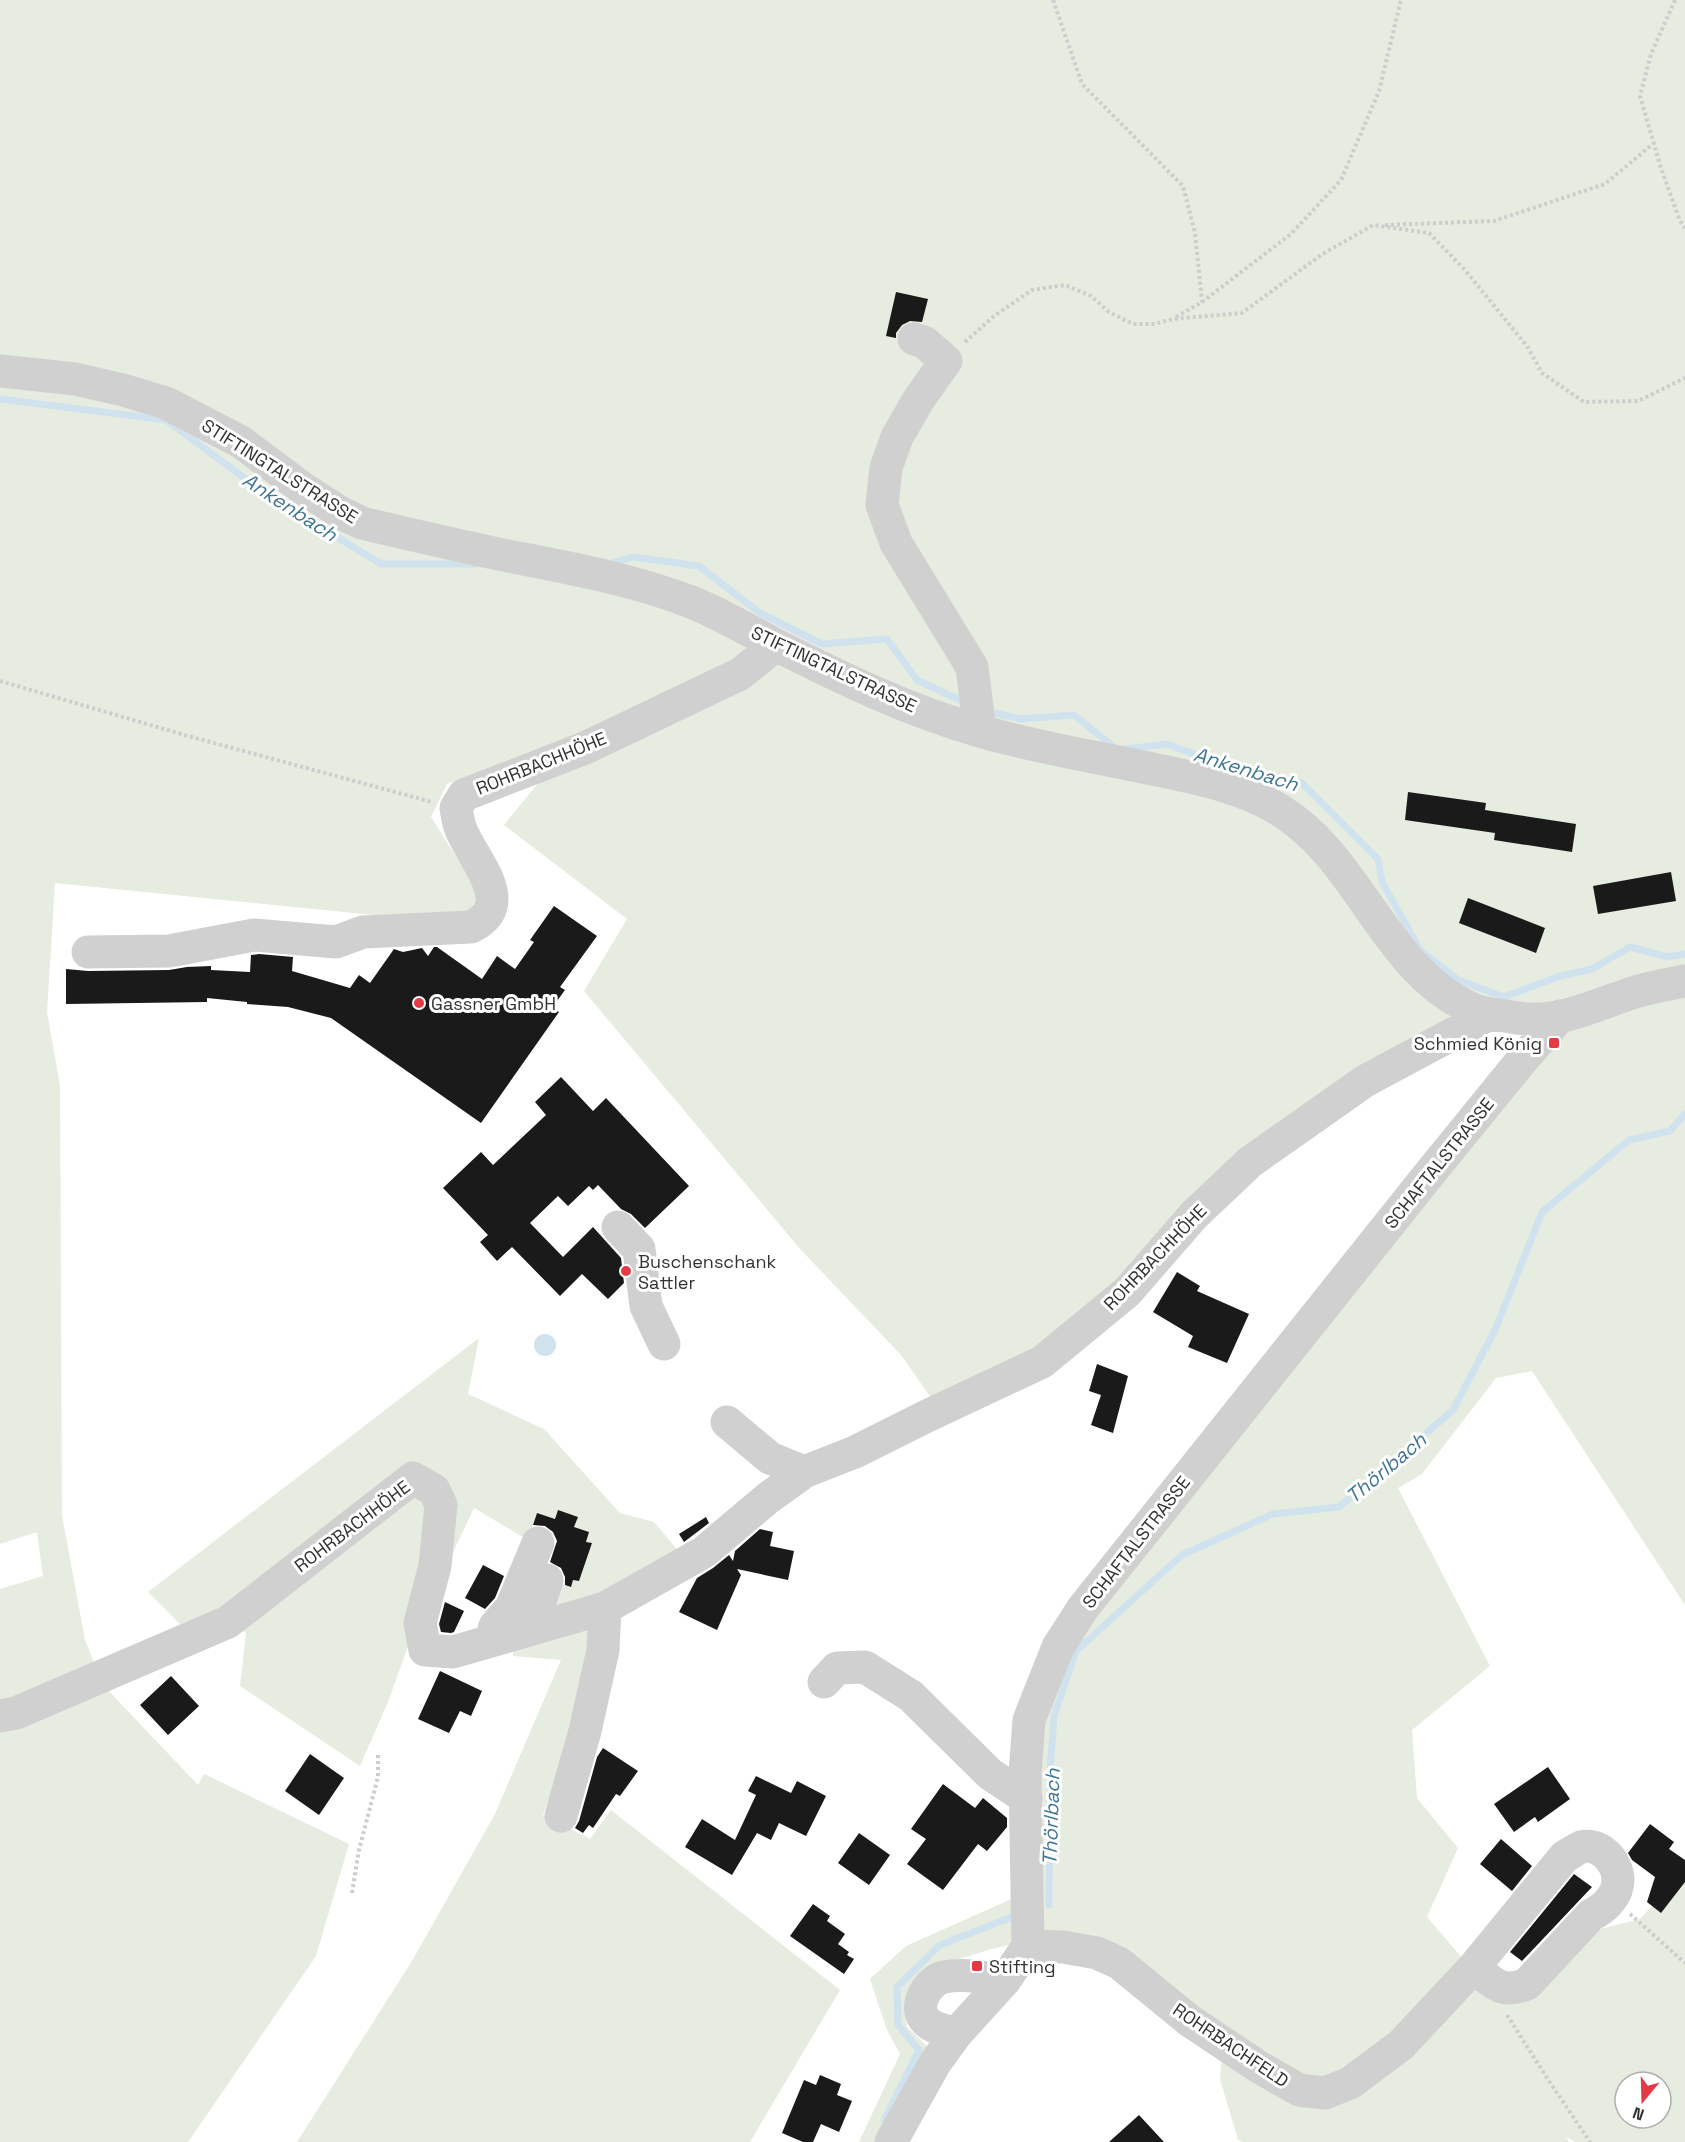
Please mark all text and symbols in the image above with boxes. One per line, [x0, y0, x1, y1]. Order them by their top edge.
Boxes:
street label: STIFTINGTALSTRASSE [198, 414, 362, 528]
water label: Ankenbach [238, 467, 343, 548]
street label: STIFTINGTALSTRASSE [748, 621, 920, 717]
street label: ROHRBACHHÖHE [472, 726, 610, 800]
water label: Ankenbach [1191, 741, 1302, 797]
place label: Gassner GmbH [431, 992, 556, 1015]
marker: Gassner GmbH [412, 996, 426, 1010]
place label: Schmied König [1414, 1032, 1542, 1055]
marker: Schmied König [1547, 1036, 1561, 1050]
street label: SCHAFTALSTRASSE [1379, 1093, 1499, 1233]
street label: ROHRBACHHÖHE [1099, 1199, 1211, 1315]
place label: Buschenschank Sattler [638, 1250, 777, 1294]
marker: Buschenschank Sattler [619, 1264, 633, 1278]
water label: Thörlbach [1340, 1426, 1432, 1509]
street label: SCHAFTALSTRASSE [1077, 1471, 1195, 1613]
street label: ROHRBACHHÖHE [290, 1475, 414, 1577]
water label: Thörlbach [1036, 1767, 1066, 1866]
place label: Stifting [989, 1955, 1056, 1978]
marker: Stifting [970, 1959, 984, 1973]
street label: ROHRBACHFELD [1169, 1998, 1293, 2092]
north arrow [1613, 2070, 1673, 2130]
text: N [1630, 2102, 1647, 2125]

